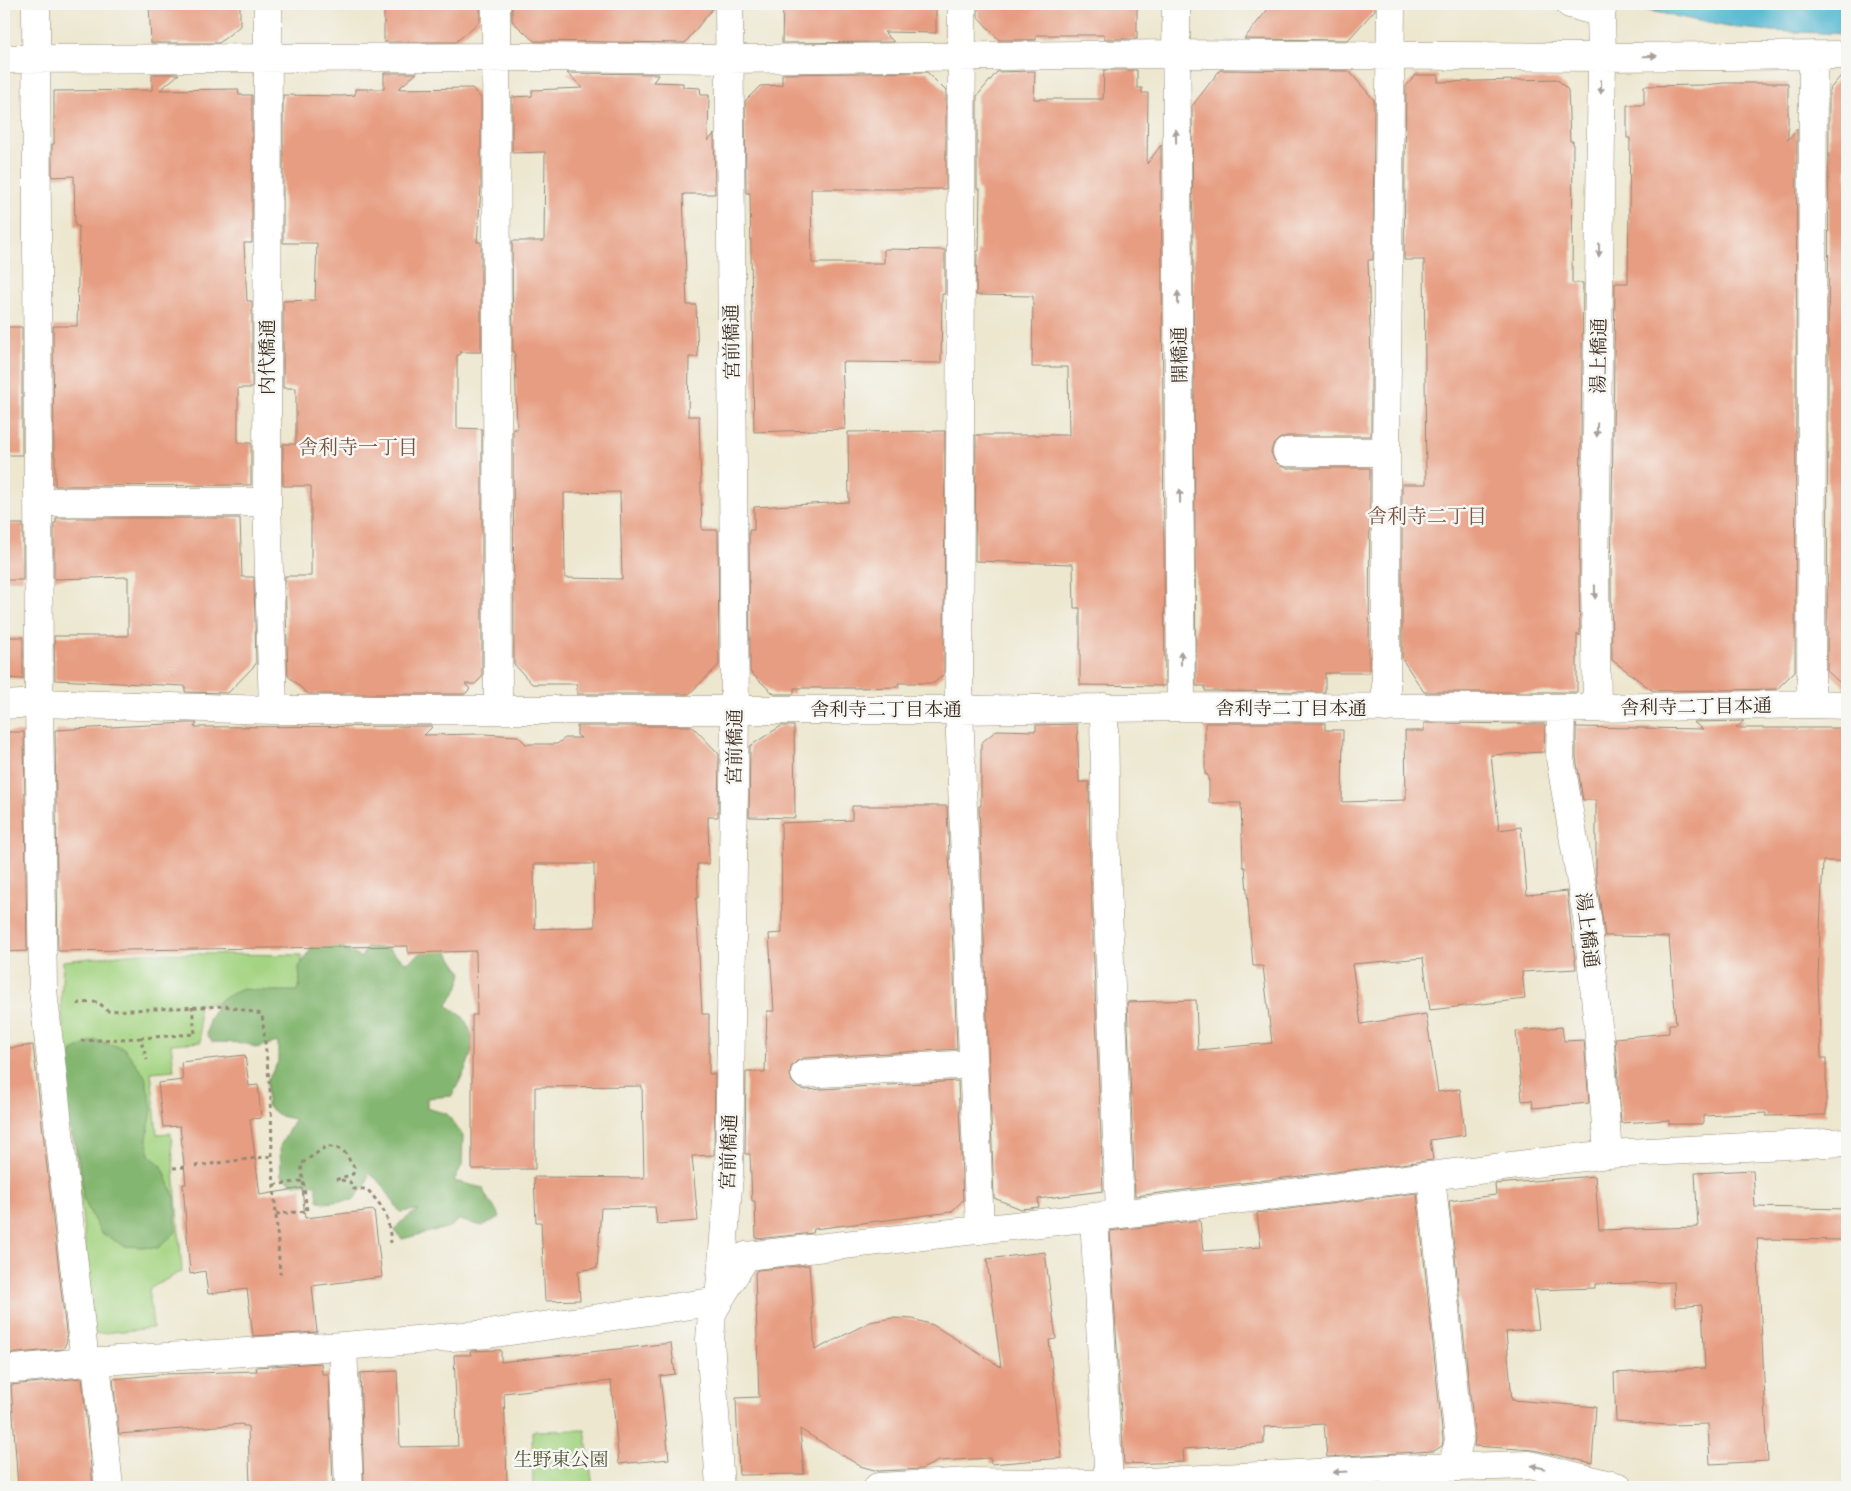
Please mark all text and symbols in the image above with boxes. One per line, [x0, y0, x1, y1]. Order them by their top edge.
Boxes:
one-way arrow [1643, 52, 1659, 60]
one-way arrow [1597, 79, 1605, 95]
one-way arrow [1172, 128, 1180, 144]
one-way arrow [1595, 242, 1603, 258]
one-way arrow [1174, 290, 1182, 306]
street label: 宮前橋通 [719, 304, 748, 380]
street label: 湯上橋通 [1586, 318, 1615, 394]
street label: 内代橋通 [256, 319, 283, 395]
street label: 開橋通 [1168, 326, 1195, 384]
one-way arrow [1593, 422, 1601, 438]
district label: 舎利寺一丁目 [298, 435, 418, 464]
one-way arrow [1176, 488, 1184, 504]
district label: 舎利寺二丁目 [1367, 504, 1487, 533]
one-way arrow [1592, 584, 1600, 600]
one-way arrow [1177, 650, 1185, 666]
street label: 舎利寺二丁目本通 [1620, 694, 1772, 723]
street label: 舎利寺二丁目本通 [1215, 697, 1367, 724]
street label: 舎利寺二丁目本通 [810, 698, 962, 725]
street label: 宮前橋通 [722, 709, 751, 785]
street label: 湯上橋通 [1567, 891, 1604, 970]
street label: 宮前橋通 [716, 1114, 745, 1191]
park label: 生野東公園 [513, 1448, 609, 1475]
one-way arrow [1530, 1463, 1545, 1471]
one-way arrow [1332, 1468, 1348, 1476]

